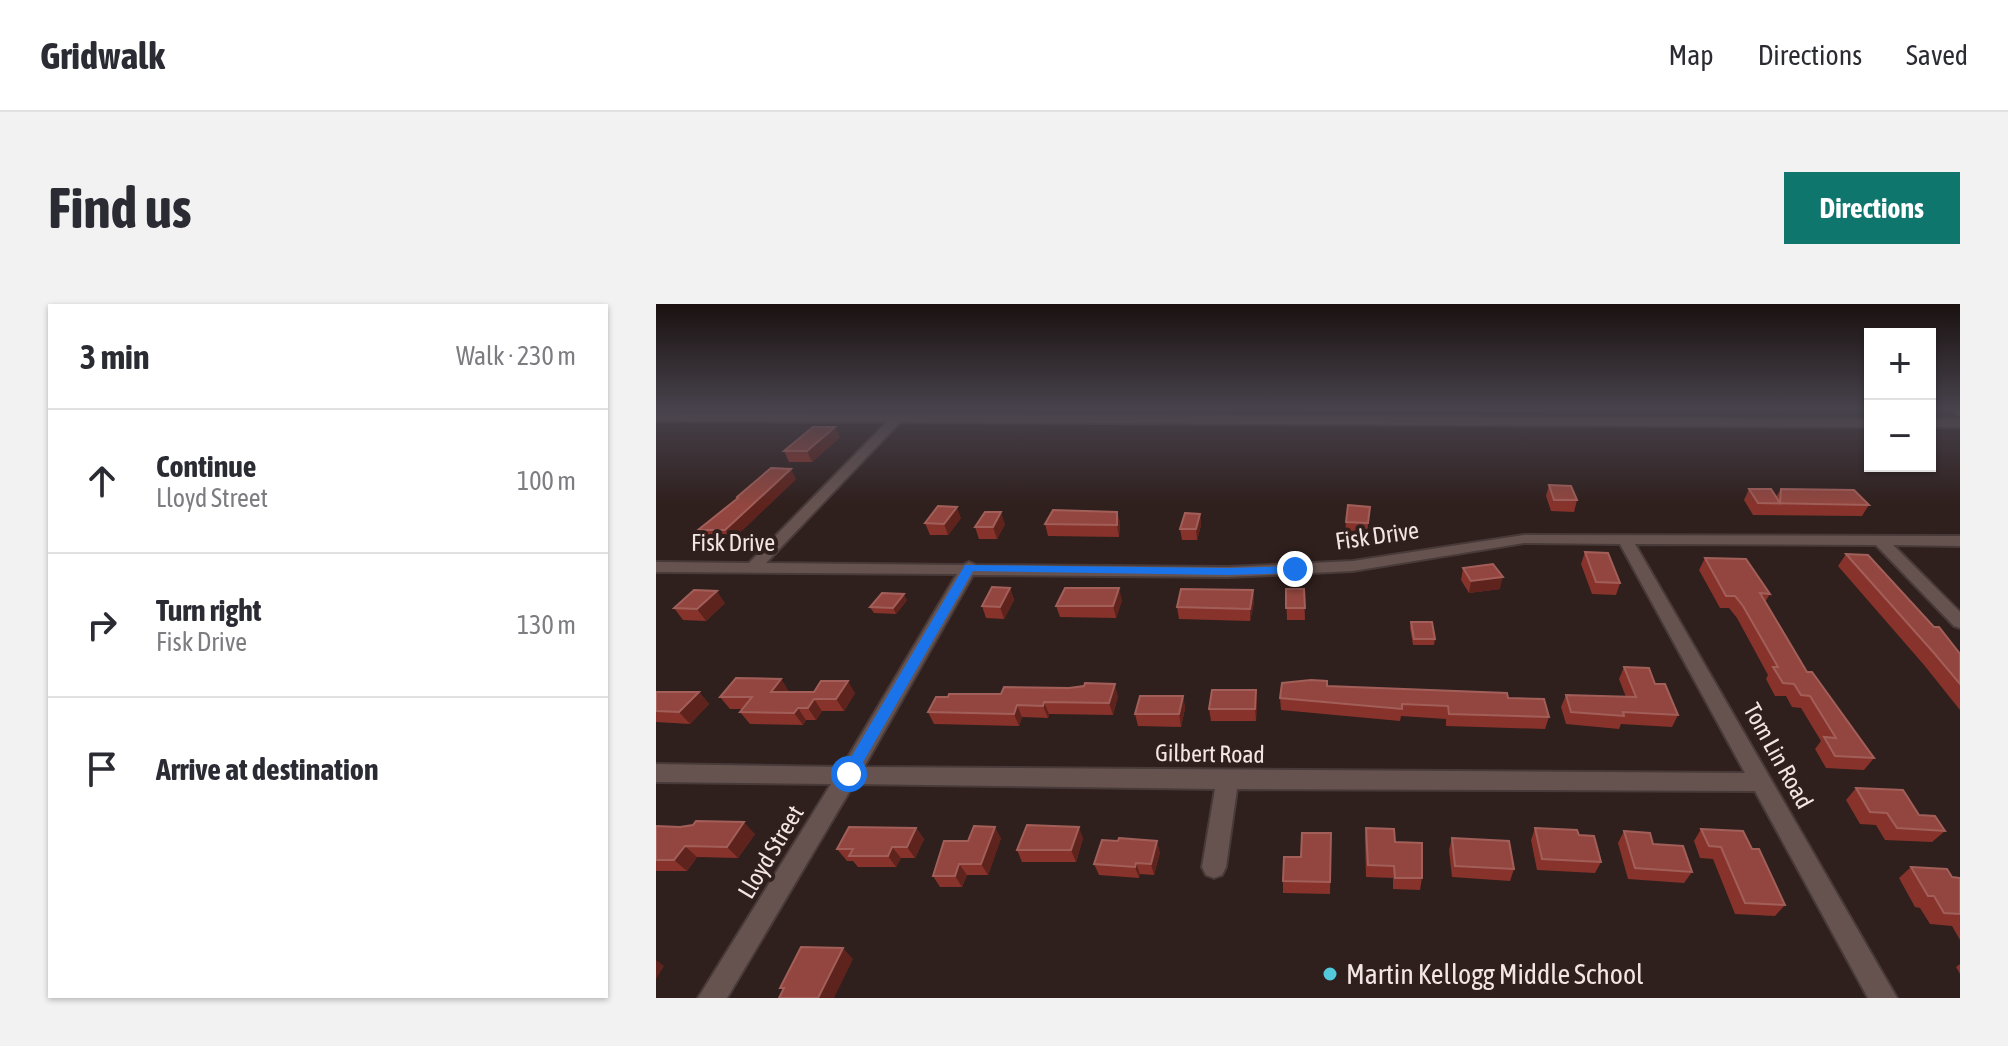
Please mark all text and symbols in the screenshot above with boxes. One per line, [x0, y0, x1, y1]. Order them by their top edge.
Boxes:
text: Gridwalk [40, 34, 165, 77]
text: Map [1669, 39, 1714, 71]
text: Directions [1758, 39, 1862, 71]
text: Saved [1906, 39, 1968, 71]
button: Directions [1784, 172, 1960, 244]
text: Find us [48, 176, 192, 240]
map controls [1864, 328, 1936, 472]
button: + [1864, 328, 1936, 400]
text: 3 min [80, 337, 149, 376]
text: Walk · 230 m [456, 341, 576, 371]
button: − [1864, 400, 1936, 472]
text: Continue [156, 449, 256, 483]
icon: ahead [80, 459, 124, 503]
text: 100 m [517, 466, 576, 496]
text: Lloyd Street [156, 483, 268, 513]
street label: Fisk Drive [1333, 516, 1420, 555]
street label: Fisk Drive [691, 529, 775, 556]
route end [1277, 551, 1313, 587]
text: Turn right [156, 593, 262, 627]
icon: right [80, 603, 124, 647]
text: 130 m [517, 610, 576, 640]
text: Fisk Drive [156, 627, 247, 657]
street label: Tom Lin Road [1738, 698, 1818, 813]
street label: Gilbert Road [1155, 739, 1265, 768]
icon: arrive [80, 747, 124, 791]
text: Arrive at destination [156, 752, 378, 786]
route start [831, 756, 867, 792]
street label: Lloyd Street [732, 800, 809, 903]
place label: Martin Kellogg Middle School [1346, 958, 1644, 990]
marker: Martin Kellogg Middle School [1321, 965, 1339, 983]

